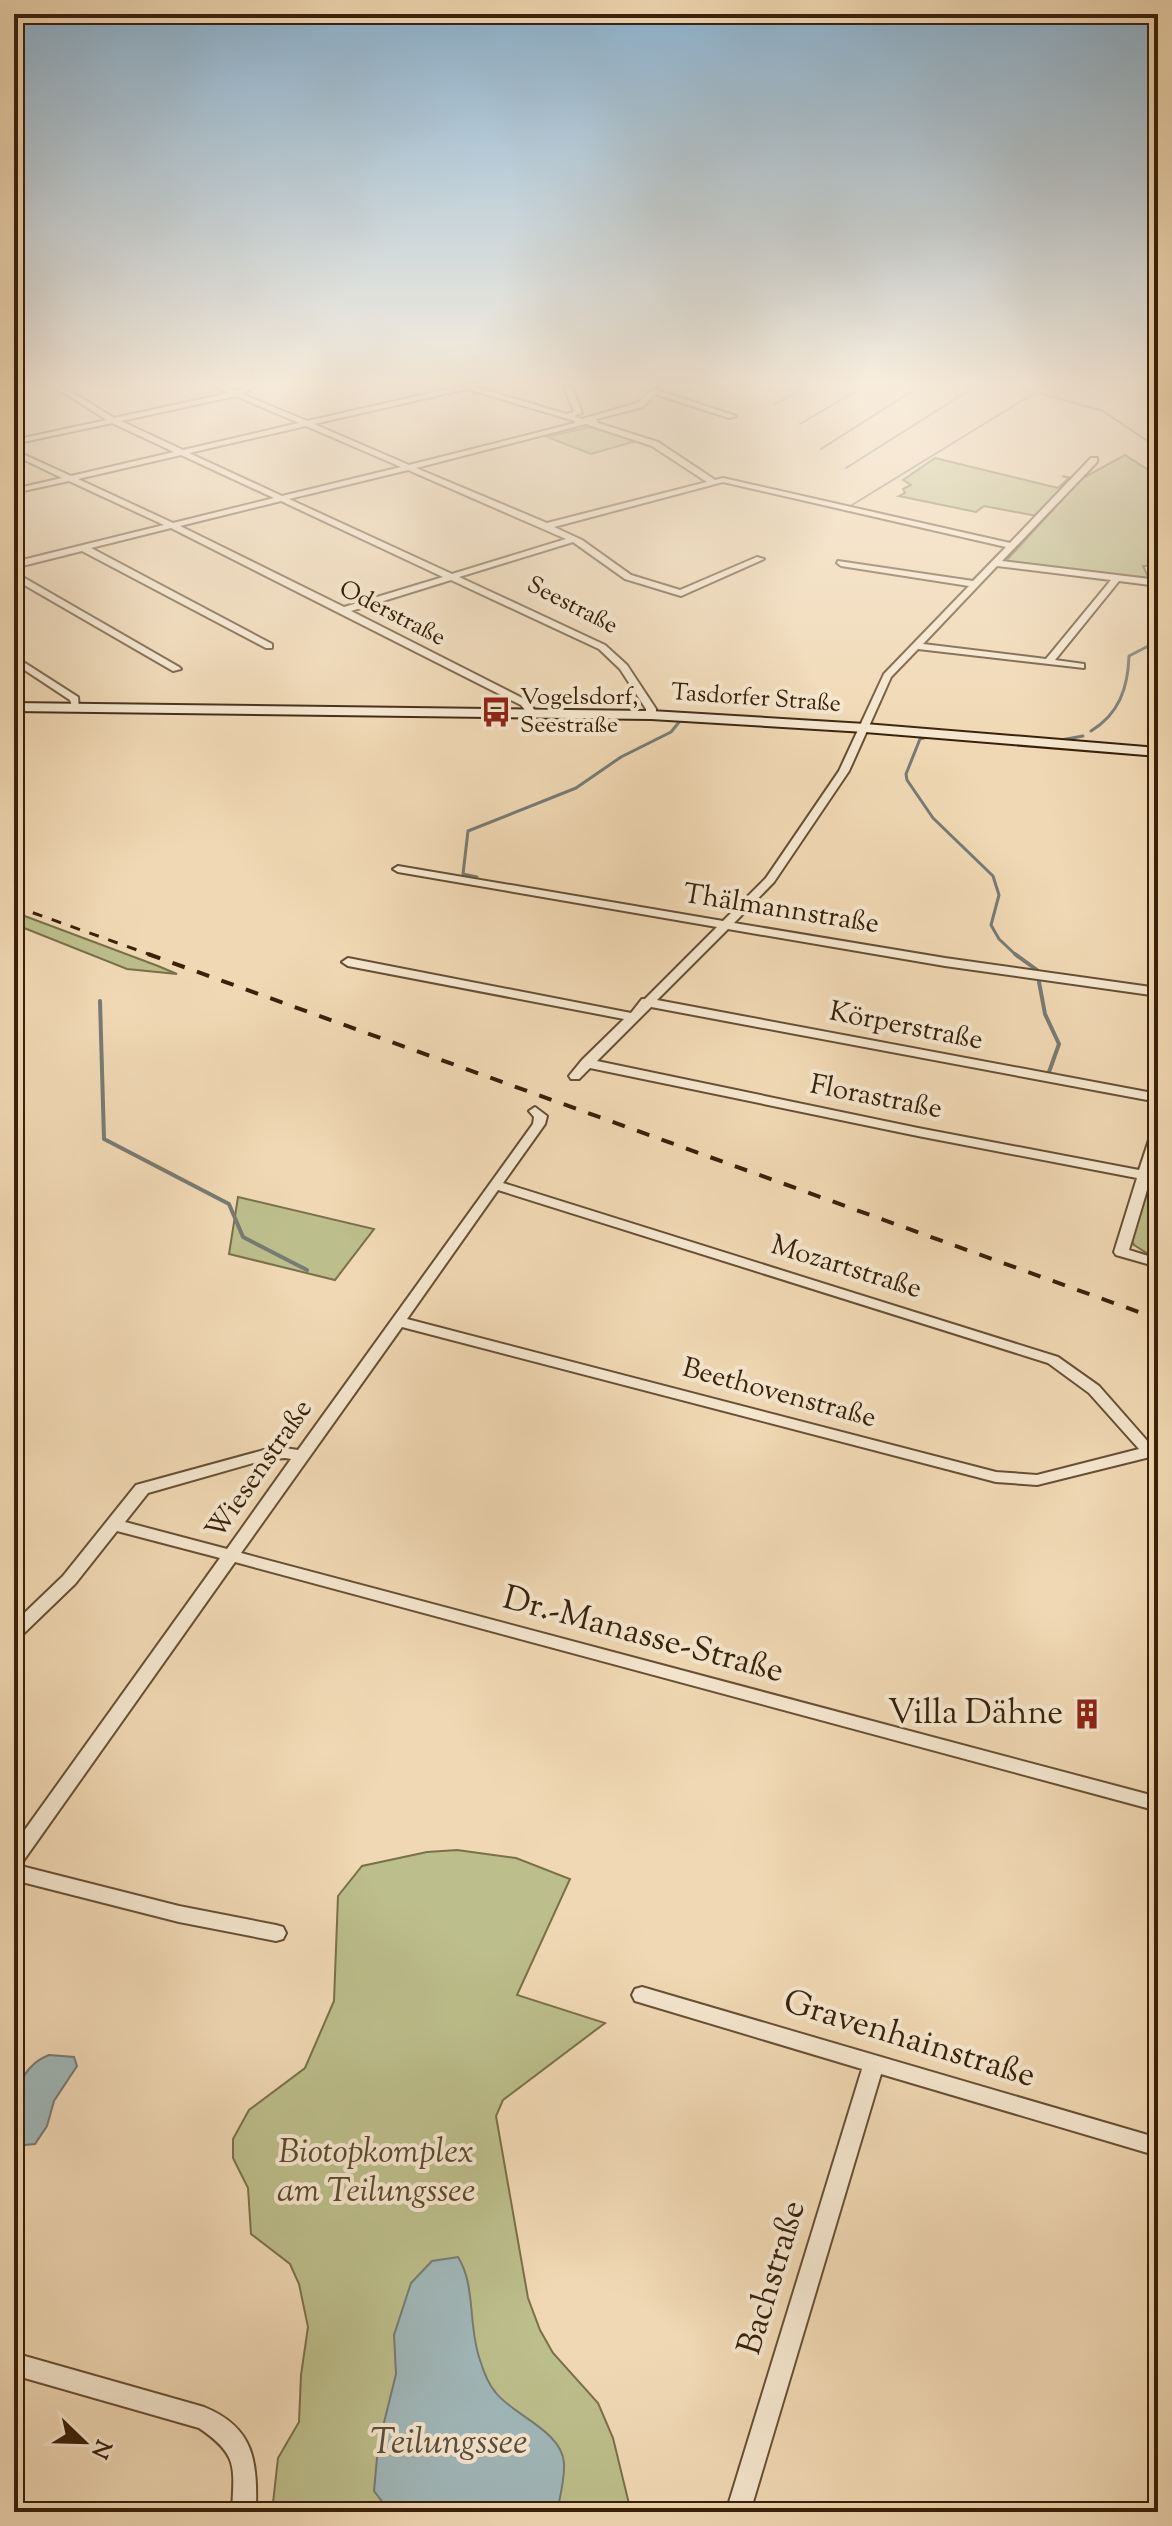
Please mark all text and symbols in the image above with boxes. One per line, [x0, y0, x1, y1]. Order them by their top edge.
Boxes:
street label: Seestraße [521, 569, 623, 643]
street label: Oderstraße [333, 573, 451, 655]
street label: Tasdorfer Straße [670, 676, 842, 722]
place label: Vogelsdorf, Seestraße [520, 681, 638, 743]
bus stop icon: Vogelsdorf, Seestraße [479, 695, 513, 729]
street label: Thälmannstraße [680, 875, 882, 945]
street label: Körperstraße [826, 993, 986, 1061]
street label: Florastraße [807, 1066, 945, 1130]
street label: Mozartstraße [766, 1226, 926, 1310]
street label: Beethovenstraße [678, 1349, 880, 1439]
street label: Wiesenstraße [197, 1392, 323, 1548]
street label: Dr.-Manasse-Straße [497, 1575, 789, 1697]
place label: Villa Dähne [888, 1690, 1063, 1739]
building icon: Villa Dähne [1070, 1697, 1104, 1731]
street label: Gravenhainstraße [777, 1978, 1041, 2102]
park label: Biotopkomplex am Teilungssee [277, 2129, 475, 2217]
street label: Bachstraße [726, 2195, 820, 2361]
north arrow [44, 2402, 124, 2482]
water label: Teilungssee [371, 2418, 528, 2470]
text: N [81, 2434, 118, 2463]

